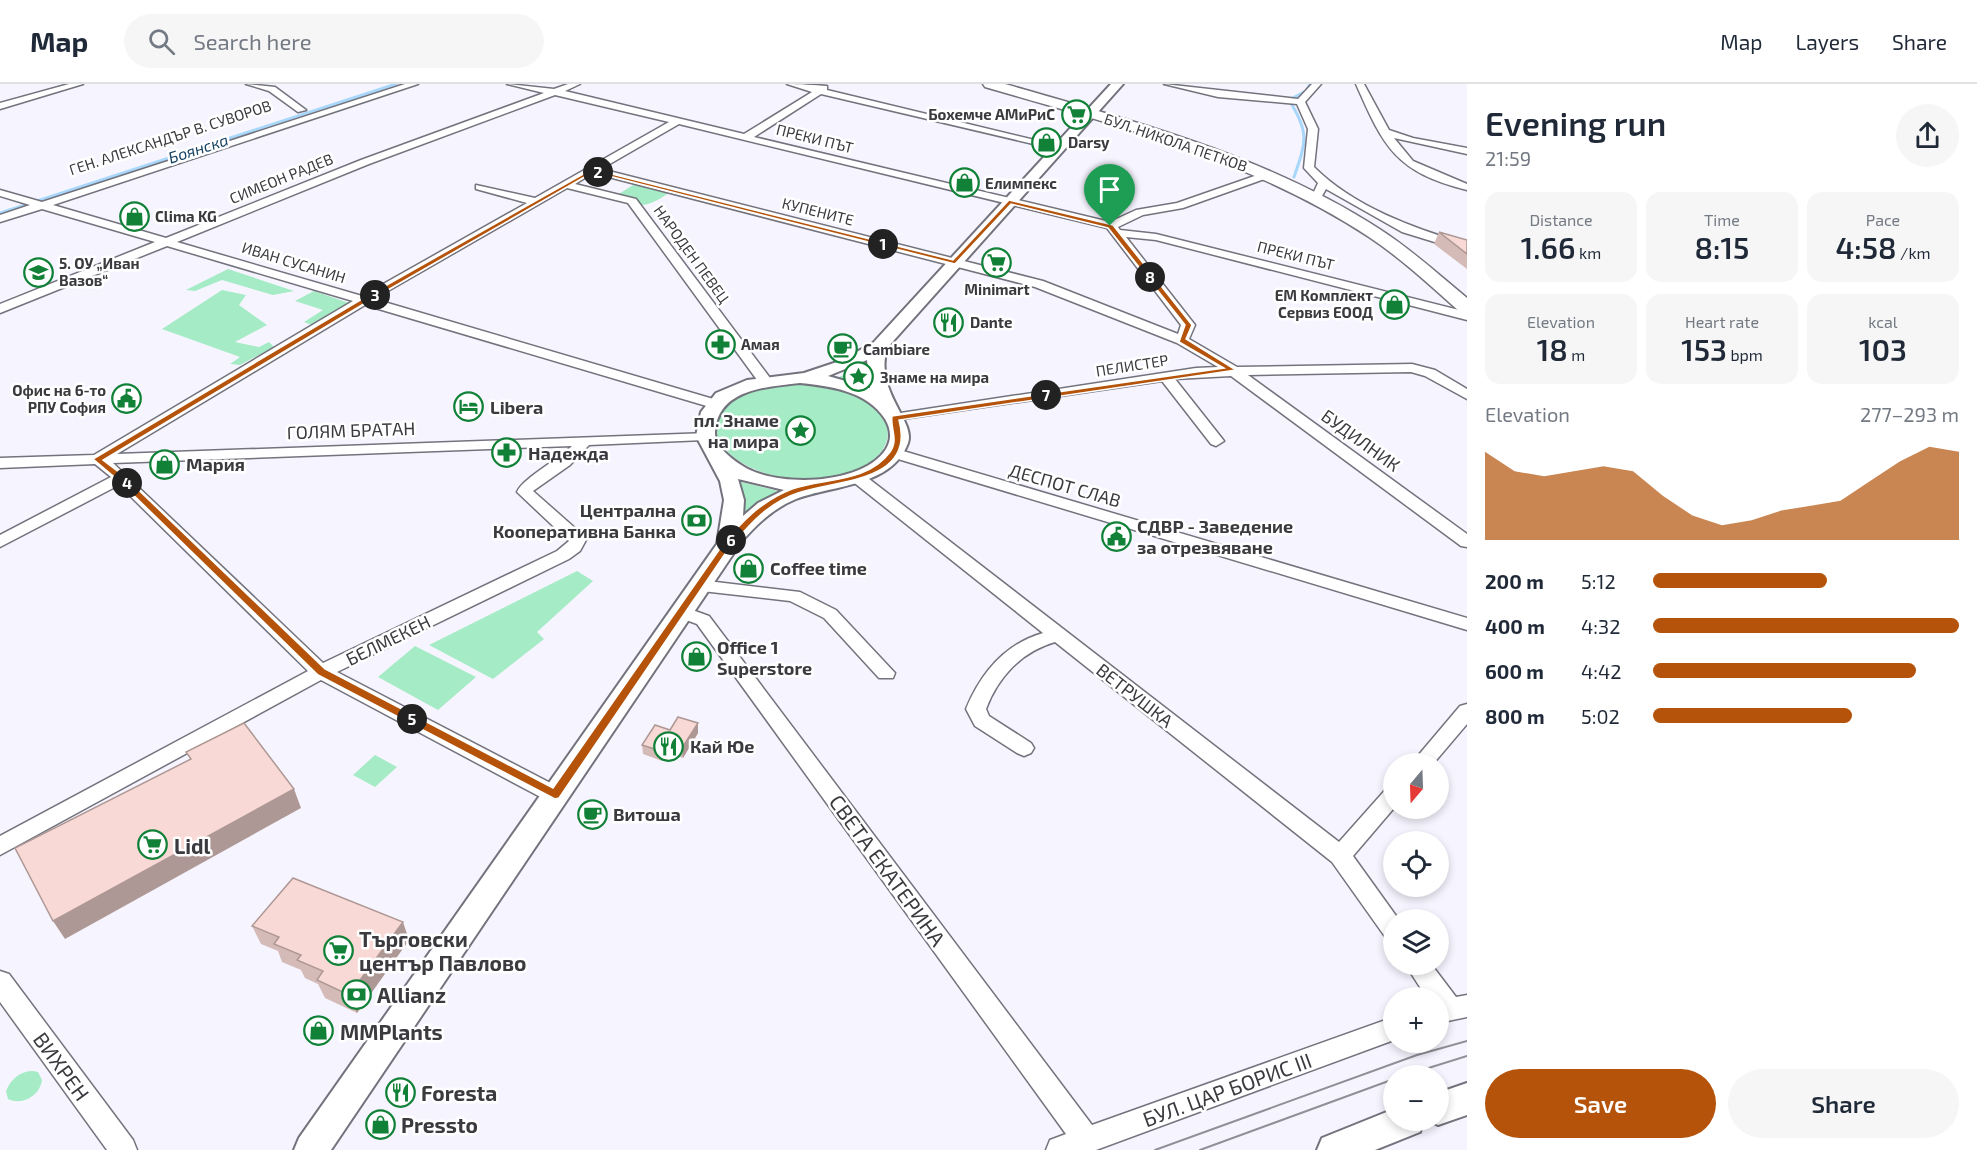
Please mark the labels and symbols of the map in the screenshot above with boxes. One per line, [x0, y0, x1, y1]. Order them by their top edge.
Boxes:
street label: ГЕН. АЛЕКСАНДЪР В. СУВОРОВ [67, 96, 273, 178]
supermarket icon: Бохемче АМиРиС [1060, 98, 1092, 130]
place label: Бохемче АМиРиС [928, 105, 1055, 123]
street label: БУЛ. НИКОЛА ПЕТКОВ [1102, 109, 1250, 175]
street label: ПРЕКИ ПЪТ [775, 120, 856, 156]
shop icon: Darsy [1031, 126, 1063, 158]
water label: Боянска [166, 129, 230, 167]
place label: Darsy [1068, 133, 1110, 152]
street label: СИМЕОН РАДЕВ [227, 149, 335, 207]
pin: 2 [583, 157, 613, 187]
pin [1084, 164, 1135, 226]
shop icon: Елимпекс [948, 167, 980, 199]
place label: Елимпекс [985, 174, 1057, 192]
street label: КУПЕНИТЕ [780, 193, 856, 229]
shop icon: Clima KG [118, 200, 150, 232]
street label: НАРОДЕН ПЕВЕЦ [650, 202, 734, 306]
place label: Clima KG [155, 207, 217, 225]
pin: 1 [868, 229, 898, 259]
street label: ПРЕКИ ПЪТ [1256, 237, 1337, 273]
street label: ИВАН СУСАНИН [240, 238, 348, 286]
supermarket icon: Minimart [981, 246, 1013, 278]
place label: 5. ОУ „Иван Вазов“ [59, 254, 140, 289]
school or university icon: 5. ОУ „Иван Вазов“ [22, 256, 54, 288]
pin: 8 [1135, 262, 1165, 292]
pin: 3 [360, 280, 390, 310]
place label: Minimart [964, 280, 1030, 298]
place label: ЕМ Комплект Сервиз ЕООД [1275, 286, 1373, 321]
shop icon: ЕМ Комплект Сервиз ЕООД [1378, 288, 1410, 320]
restaurant icon: Dante [933, 306, 965, 338]
place label: Dante [970, 313, 1012, 331]
pharmacy icon: Амая [704, 328, 736, 360]
cafe icon: Cambiare [826, 333, 858, 365]
place label: Амая [741, 335, 780, 353]
place label: Cambiare [863, 340, 930, 358]
street label: ПЕЛИСТЕР [1094, 350, 1170, 380]
place icon: Знаме на мира [843, 361, 875, 393]
place label: Знаме на мира [880, 368, 989, 386]
pin: 7 [1031, 380, 1061, 410]
place label: Офис на 6-то РПУ София [12, 381, 106, 416]
public building icon: Офис на 6-то РПУ София [111, 383, 143, 415]
hotel icon: Libera [453, 391, 485, 423]
place label: Libera [490, 396, 543, 418]
street label: БУДИЛНИК [1317, 404, 1405, 476]
place label: пл. Знаме на мира [694, 409, 779, 452]
place icon: пл. Знаме на мира [784, 414, 816, 446]
street label: ГОЛЯМ БРАТАН [286, 417, 416, 443]
pharmacy icon: Надежда [491, 437, 523, 469]
place label: Надежда [528, 442, 609, 464]
shop icon: Мария [149, 448, 181, 480]
place label: Мария [186, 453, 245, 475]
street label: ДЕСПОТ СЛАВ [1007, 459, 1123, 511]
pin: 4 [112, 468, 142, 498]
place label: Централна Кооперативна Банка [493, 499, 676, 542]
bank icon: Централна Кооперативна Банка [681, 504, 713, 536]
place label: СДВР - Заведение за отрезвяване [1137, 515, 1293, 558]
public building icon: СДВР - Заведение за отрезвяване [1100, 520, 1132, 552]
pin: 6 [716, 525, 746, 555]
shop icon: Coffee time [733, 552, 765, 584]
place label: Coffee time [770, 557, 867, 579]
street label: БЕЛМЕКЕН [342, 610, 434, 670]
place label: Office 1 Superstore [717, 636, 812, 679]
shop icon: Office 1 Superstore [680, 641, 712, 673]
street label: ВЕТРУШКА [1092, 658, 1178, 732]
pin: 5 [397, 704, 427, 734]
restaurant icon: Кай Юе [653, 730, 685, 762]
place label: Кай Юе [690, 735, 754, 757]
north arrow [1383, 753, 1449, 819]
street label: СВЕТА ЕКАТЕРИНА [825, 789, 951, 951]
cafe icon: Витоша [576, 798, 608, 830]
place label: Витоша [613, 803, 681, 825]
supermarket icon: Lidl [137, 829, 169, 861]
place label: Lidl [174, 833, 211, 858]
place label: Търговски център Павлово [359, 926, 526, 975]
supermarket icon: Търговски център Павлово [322, 934, 354, 966]
bank icon: Allianz [340, 978, 372, 1010]
place label: Allianz [377, 982, 446, 1007]
shop icon: MMPlants [303, 1015, 335, 1047]
place label: MMPlants [340, 1019, 443, 1044]
street label: ВИХРЕН [29, 1027, 95, 1105]
street label: БУЛ. ЦАР БОРИС III [1139, 1047, 1315, 1131]
restaurant icon: Foresta [384, 1076, 416, 1108]
place label: Foresta [421, 1080, 497, 1105]
shop icon: Pressto [364, 1108, 396, 1140]
place label: Pressto [401, 1112, 478, 1137]

